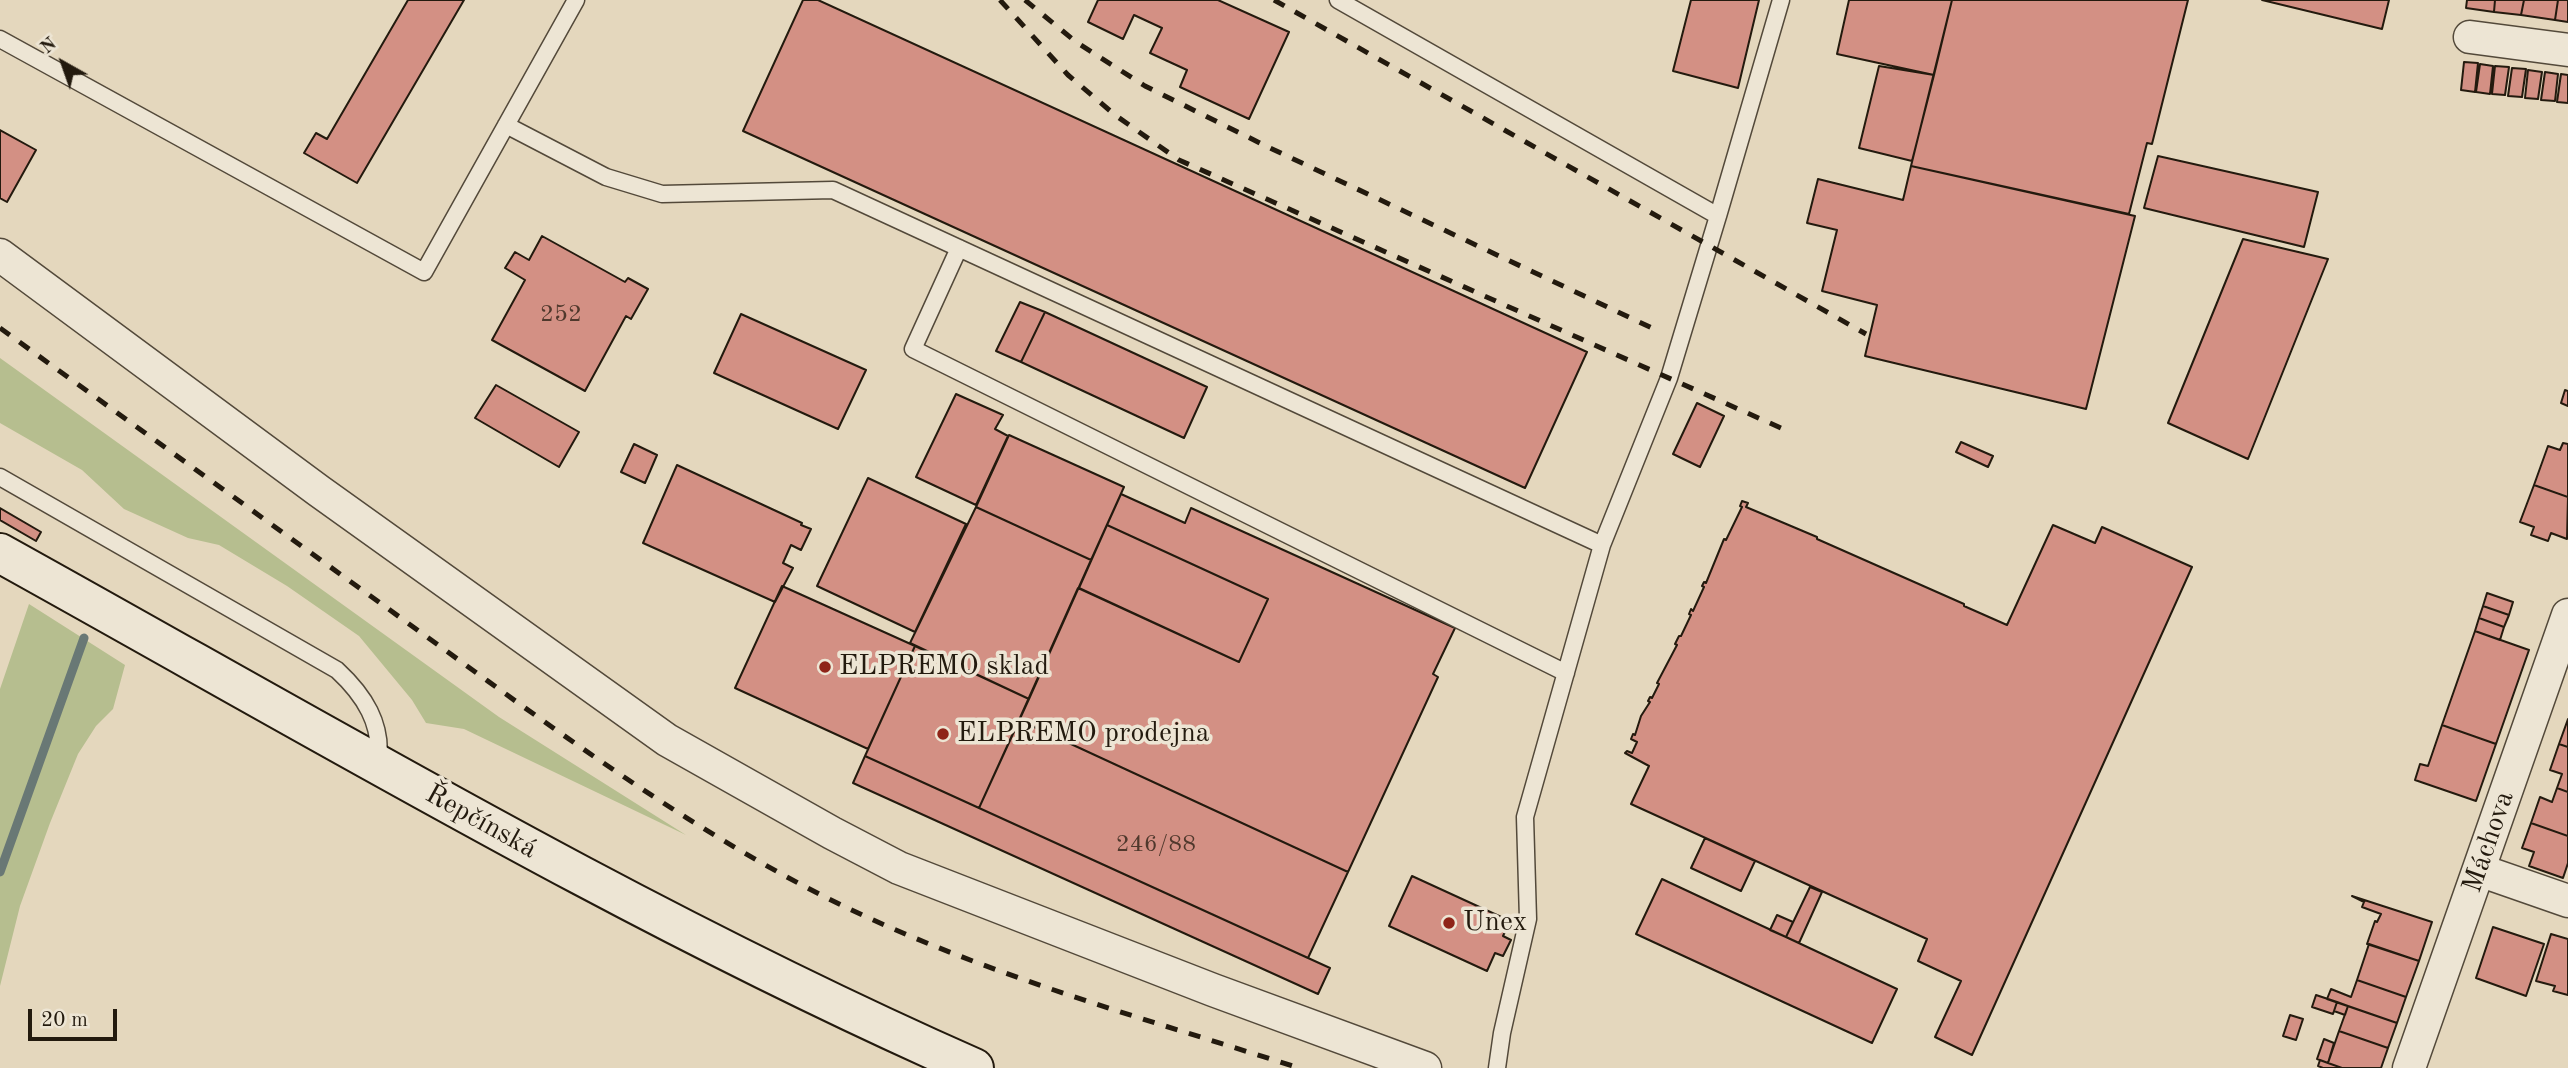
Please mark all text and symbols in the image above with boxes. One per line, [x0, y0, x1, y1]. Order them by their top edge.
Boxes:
north arrow [28, 28, 98, 98]
text: N [38, 35, 61, 58]
house number: 252 [540, 301, 582, 329]
place label: ELPREMO sklad [839, 650, 1049, 684]
marker: ELPREMO sklad [817, 659, 833, 675]
place label: ELPREMO prodejna [957, 717, 1210, 751]
marker: ELPREMO prodejna [935, 726, 951, 742]
street label: Řepčínská [419, 778, 543, 866]
street label: Máchova [2456, 787, 2522, 897]
house number: 246/88 [1116, 831, 1196, 859]
place label: Unex [1463, 906, 1527, 940]
marker: Unex [1441, 915, 1457, 931]
scale bar [32, 995, 121, 1038]
text: 20 m [41, 1010, 88, 1031]

